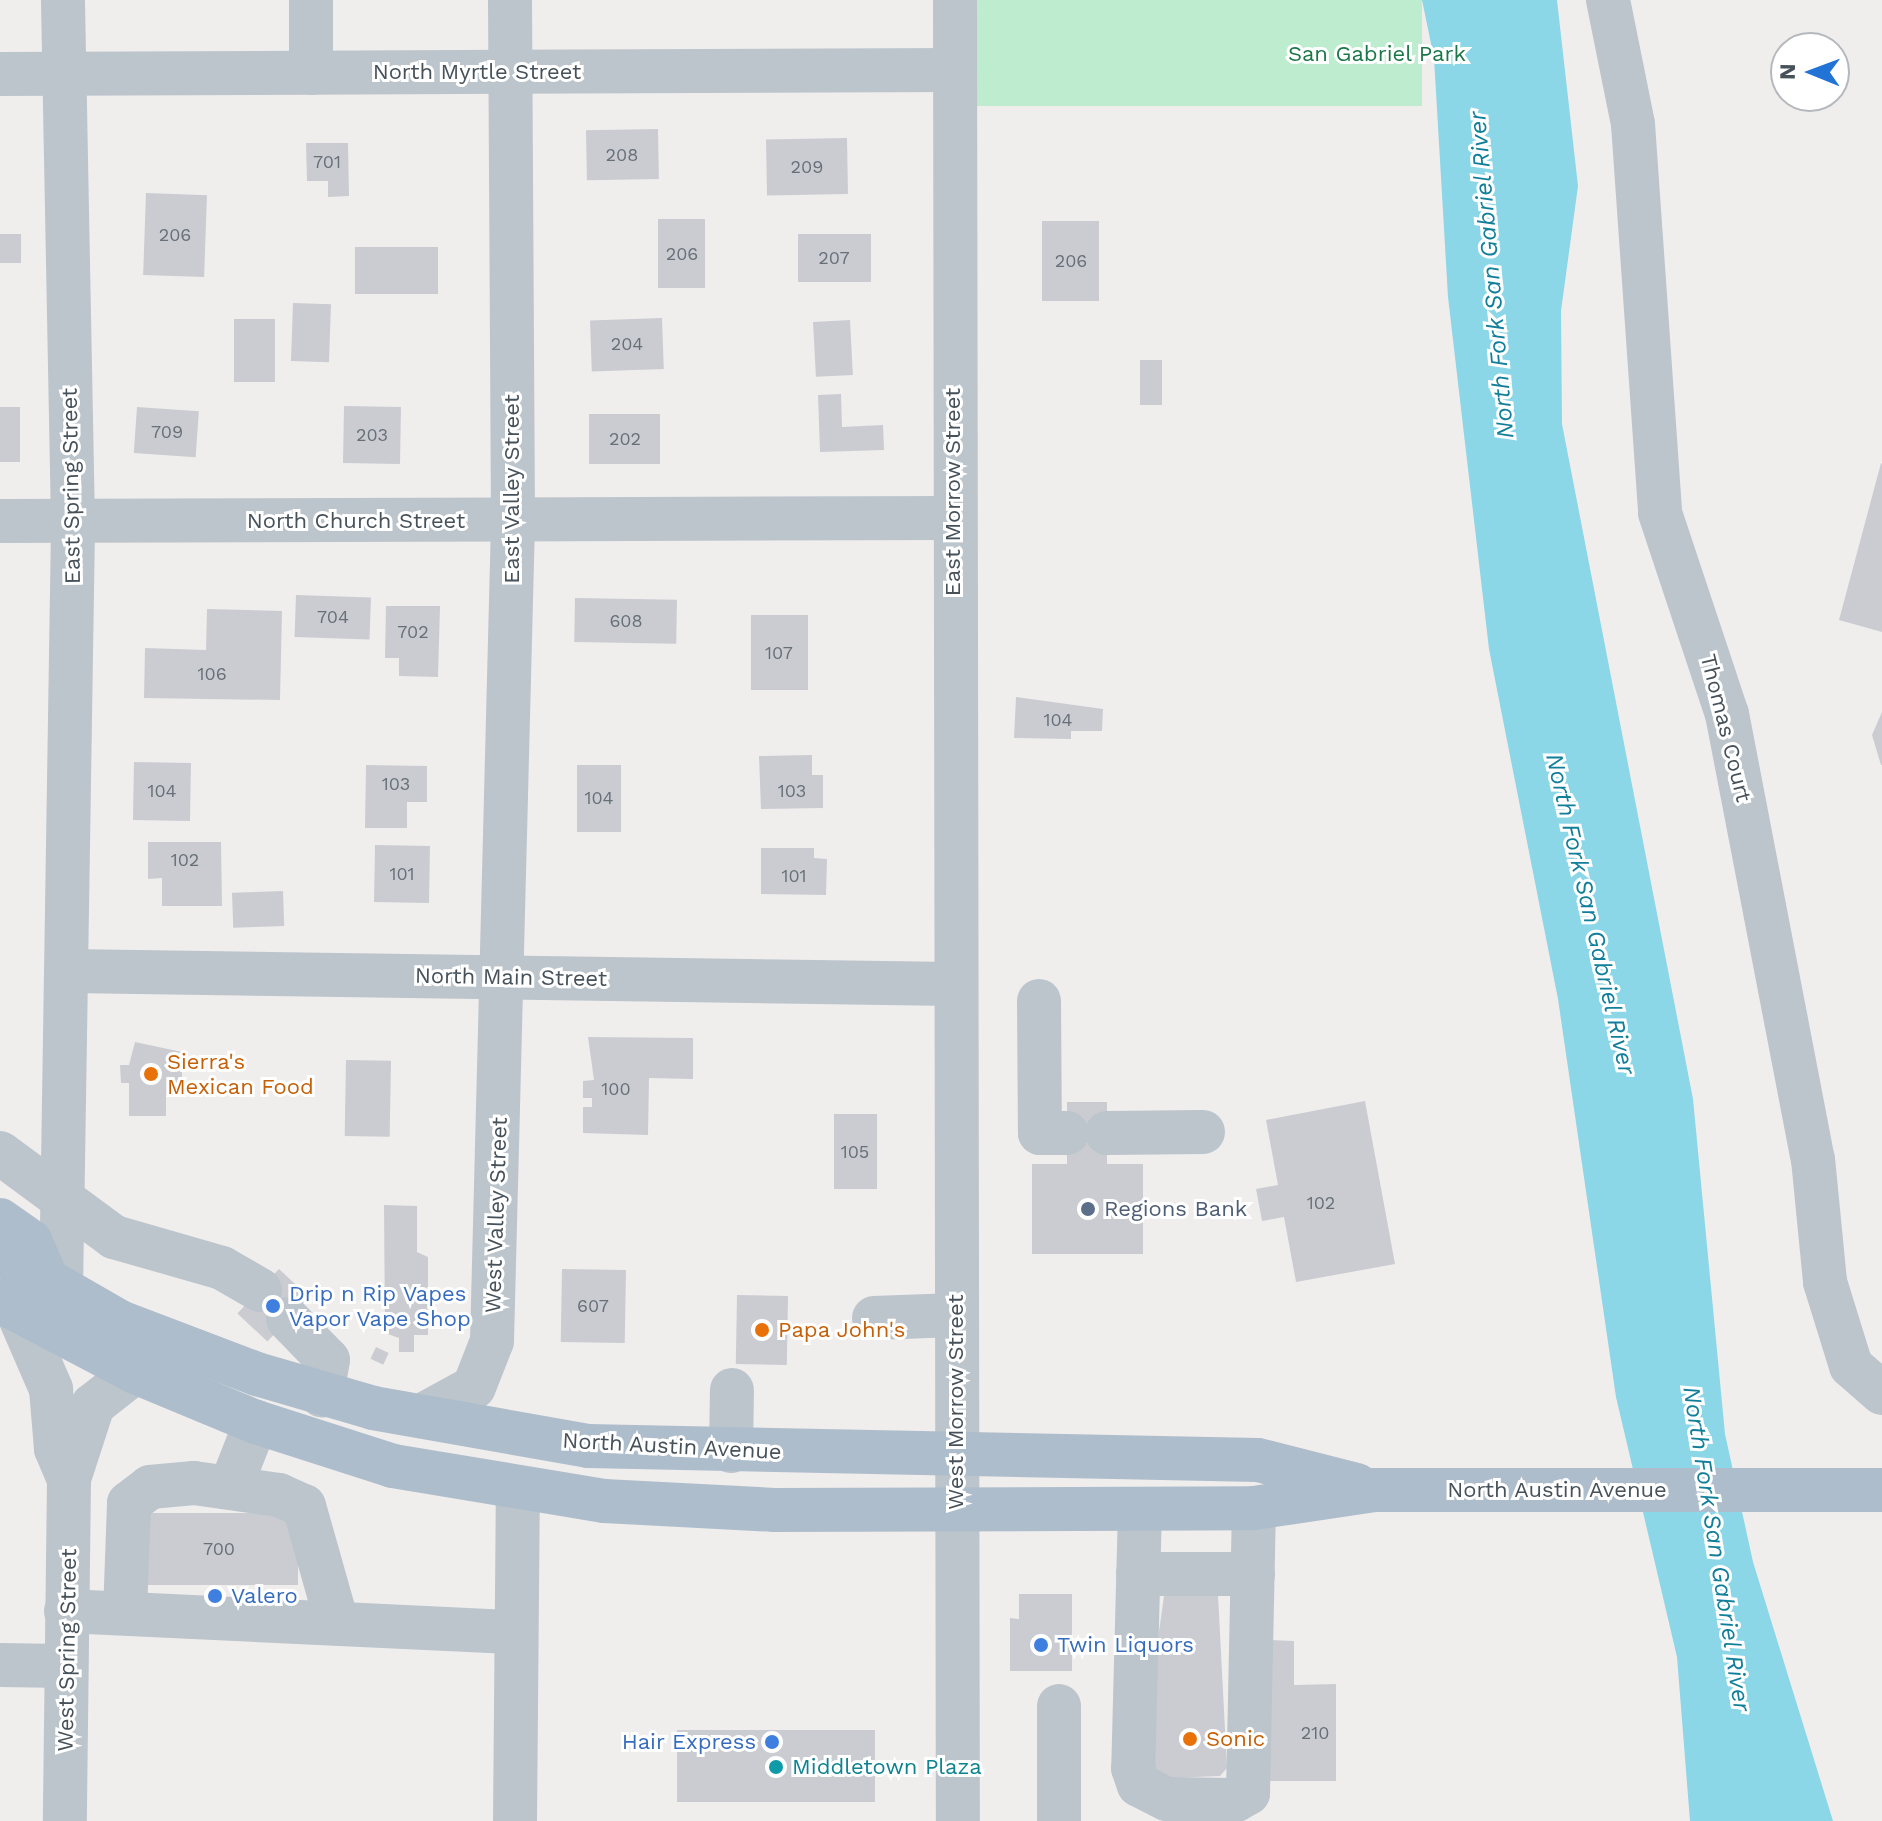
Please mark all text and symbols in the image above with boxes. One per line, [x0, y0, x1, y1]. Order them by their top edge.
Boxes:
north arrow [1770, 32, 1850, 112]
park label: San Gabriel Park [1288, 41, 1466, 67]
street label: North Myrtle Street [373, 59, 581, 85]
text: N [1775, 63, 1800, 80]
water label: North Fork San Gabriel River [1463, 109, 1521, 441]
house number: 208 [606, 144, 638, 166]
house number: 701 [313, 151, 341, 173]
house number: 209 [791, 156, 823, 178]
house number: 206 [159, 224, 191, 246]
house number: 206 [666, 243, 698, 265]
house number: 207 [818, 247, 850, 269]
house number: 206 [1055, 250, 1087, 272]
house number: 204 [611, 333, 643, 355]
street label: East Morrow Street [940, 387, 966, 597]
street label: East Spring Street [56, 388, 86, 584]
street label: East Valley Street [499, 394, 525, 584]
house number: 709 [151, 421, 183, 443]
house number: 203 [356, 424, 388, 446]
house number: 202 [609, 428, 641, 450]
street label: North Church Street [247, 508, 465, 534]
house number: 704 [317, 606, 349, 628]
house number: 608 [609, 610, 643, 632]
house number: 702 [397, 621, 429, 643]
house number: 107 [765, 642, 793, 664]
street label: Thomas Court [1695, 651, 1757, 805]
house number: 106 [197, 663, 227, 685]
house number: 104 [1043, 709, 1073, 731]
water label: North Fork San Gabriel River [1539, 750, 1641, 1078]
house number: 103 [382, 773, 410, 795]
house number: 104 [147, 780, 177, 802]
house number: 103 [778, 780, 806, 802]
house number: 104 [584, 787, 614, 809]
house number: 102 [171, 849, 199, 871]
house number: 101 [389, 863, 415, 885]
house number: 101 [781, 865, 807, 887]
street label: North Main Street [415, 962, 607, 992]
place label: Sierra's Mexican Food [167, 1048, 314, 1100]
marker: Sierra's Mexican Food [142, 1065, 160, 1083]
house number: 100 [601, 1078, 631, 1100]
street label: West Valley Street [479, 1116, 513, 1314]
house number: 105 [841, 1141, 869, 1163]
house number: 102 [1307, 1192, 1335, 1214]
place label: Regions Bank [1104, 1196, 1247, 1222]
marker: Regions Bank [1079, 1200, 1097, 1218]
place label: Drip n Rip Vapes Vapor Vape Shop [289, 1280, 472, 1332]
street label: West Morrow Street [943, 1294, 969, 1510]
house number: 607 [577, 1295, 609, 1317]
marker: Drip n Rip Vapes Vapor Vape Shop [264, 1297, 282, 1315]
place label: Papa John's [778, 1317, 906, 1343]
marker: Papa John's [753, 1321, 771, 1339]
water label: North Fork San Gabriel River [1676, 1384, 1756, 1714]
street label: North Austin Avenue [561, 1427, 783, 1465]
street label: North Austin Avenue [1446, 1477, 1668, 1503]
house number: 700 [203, 1538, 235, 1560]
street label: West Spring Street [52, 1548, 82, 1752]
place label: Valero [231, 1583, 298, 1609]
marker: Valero [206, 1587, 224, 1605]
place label: Twin Liquors [1057, 1632, 1194, 1658]
marker: Twin Liquors [1032, 1636, 1050, 1654]
house number: 210 [1301, 1722, 1329, 1744]
place label: Sonic [1206, 1726, 1265, 1752]
place label: Hair Express [621, 1729, 756, 1755]
marker: Sonic [1181, 1730, 1199, 1748]
marker: Hair Express [763, 1733, 781, 1751]
place label: Middletown Plaza [792, 1754, 982, 1780]
marker: Middletown Plaza [767, 1758, 785, 1776]

